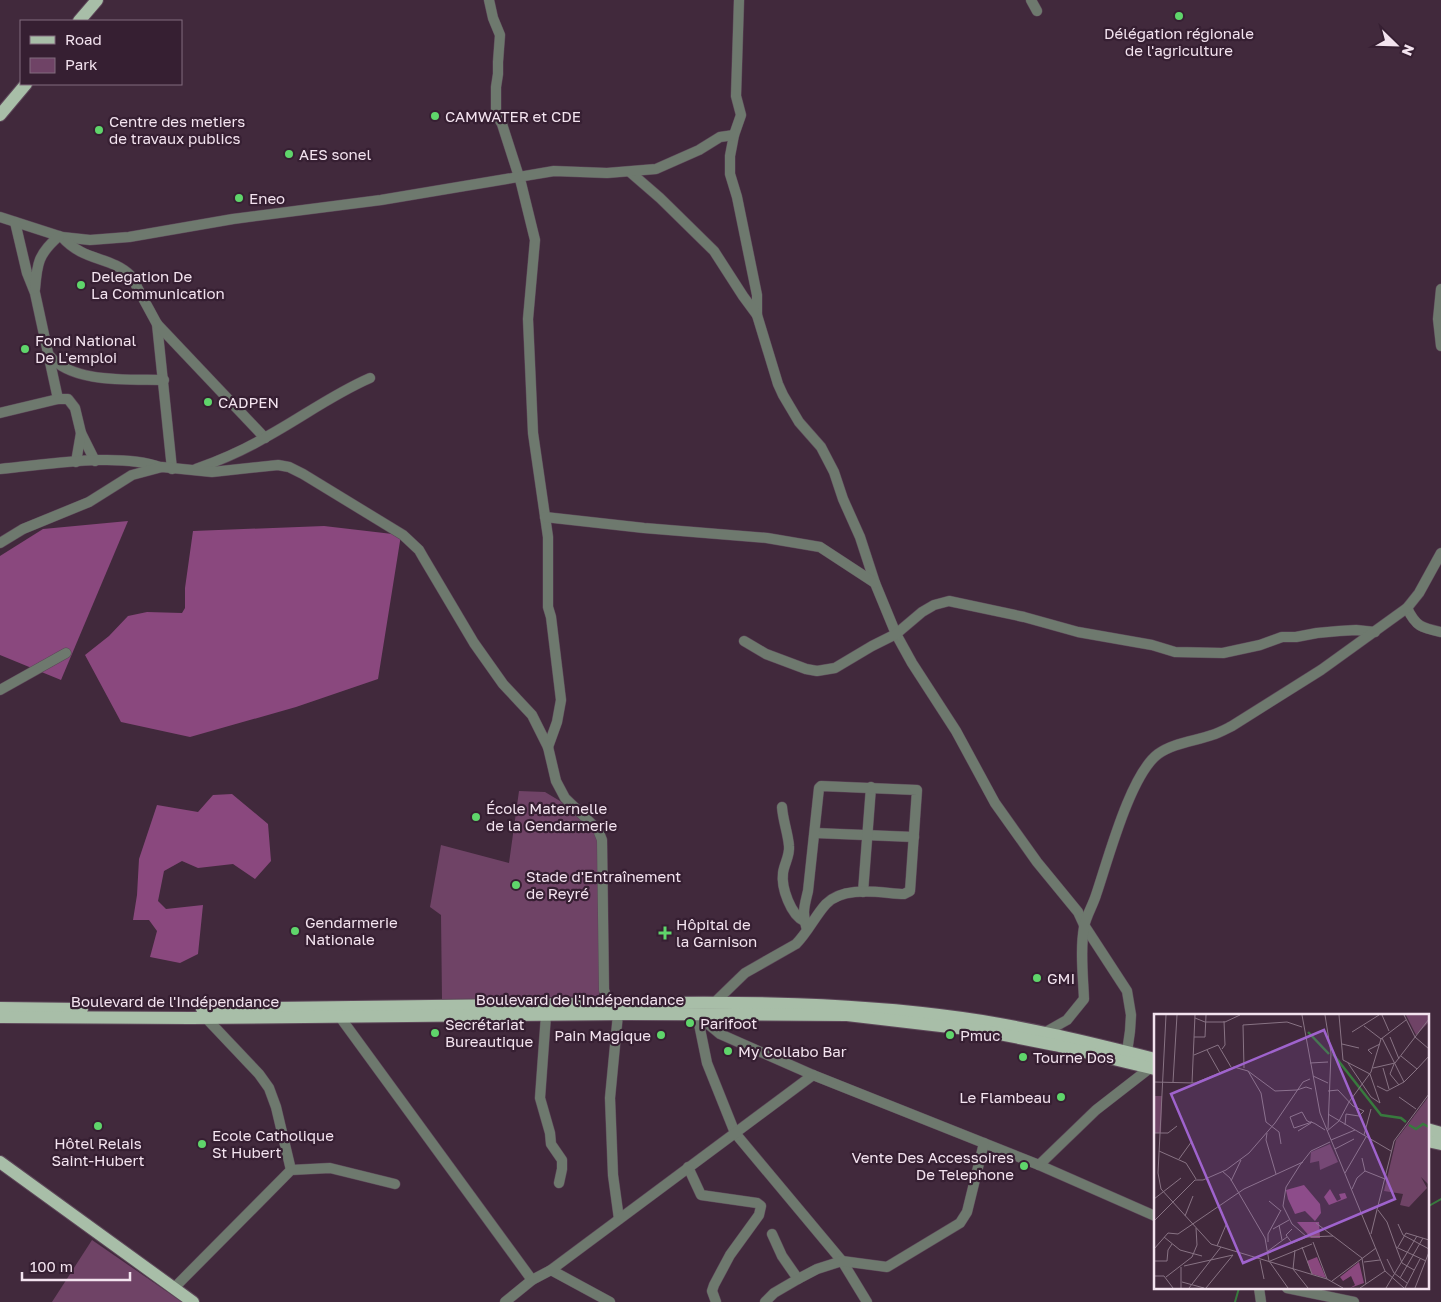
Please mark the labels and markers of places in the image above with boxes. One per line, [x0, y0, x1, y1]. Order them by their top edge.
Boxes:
marker: Délégation régionale de l'agriculture [1173, 10, 1185, 22]
place label: Délégation régionale de l'agriculture [1104, 24, 1254, 59]
place label: CAMWATER et CDE [445, 107, 581, 125]
marker: CAMWATER et CDE [429, 110, 441, 122]
place label: Centre des metiers de travaux publics [109, 112, 245, 147]
marker: Centre des metiers de travaux publics [93, 124, 105, 136]
place label: AES sonel [299, 145, 371, 163]
marker: AES sonel [283, 148, 295, 160]
place label: Eneo [249, 189, 285, 207]
marker: Eneo [233, 192, 245, 204]
place label: Delegation De La Communication [91, 267, 225, 302]
marker: Delegation De La Communication [75, 279, 87, 291]
place label: Fond National De L'emploi [35, 331, 136, 366]
marker: Fond National De L'emploi [19, 343, 31, 355]
place label: CADPEN [218, 393, 279, 411]
marker: CADPEN [202, 396, 214, 408]
place label: École Maternelle de la Gendarmerie [486, 799, 618, 834]
marker: École Maternelle de la Gendarmerie [470, 811, 482, 823]
place label: Stade d'Entraînement de Reyré [526, 867, 681, 902]
marker: Stade d'Entraînement de Reyré [510, 879, 522, 891]
place label: Gendarmerie Nationale [305, 913, 398, 948]
place label: Hôpital de la Garnison [676, 915, 757, 950]
marker: Gendarmerie Nationale [289, 925, 301, 937]
marker: Hôpital de la Garnison [658, 926, 672, 940]
place label: GMI [1047, 969, 1075, 987]
marker: GMI [1031, 972, 1043, 984]
place label: Parifoot [700, 1014, 757, 1032]
place label: Secrétariat Bureautique [445, 1015, 533, 1050]
marker: Parifoot [684, 1017, 696, 1029]
place label: Pain Magique [554, 1026, 651, 1044]
place label: Pmuc [960, 1026, 1000, 1044]
marker: Secrétariat Bureautique [429, 1027, 441, 1039]
marker: Pain Magique [655, 1029, 667, 1041]
marker: Pmuc [944, 1029, 956, 1041]
place label: My Collabo Bar [738, 1042, 847, 1060]
marker: My Collabo Bar [722, 1045, 734, 1057]
place label: Tourne Dos [1033, 1048, 1114, 1066]
marker: Tourne Dos [1017, 1051, 1029, 1063]
place label: Le Flambeau [959, 1088, 1051, 1106]
marker: Le Flambeau [1055, 1091, 1067, 1103]
marker: Hôtel Relais Saint-Hubert [92, 1120, 104, 1132]
place label: Ecole Catholique St Hubert [212, 1126, 334, 1161]
place label: Hôtel Relais Saint-Hubert [51, 1134, 145, 1169]
marker: Ecole Catholique St Hubert [196, 1138, 208, 1150]
place label: Vente Des Accessoires De Telephone [852, 1148, 1014, 1183]
marker: Vente Des Accessoires De Telephone [1018, 1160, 1030, 1172]

